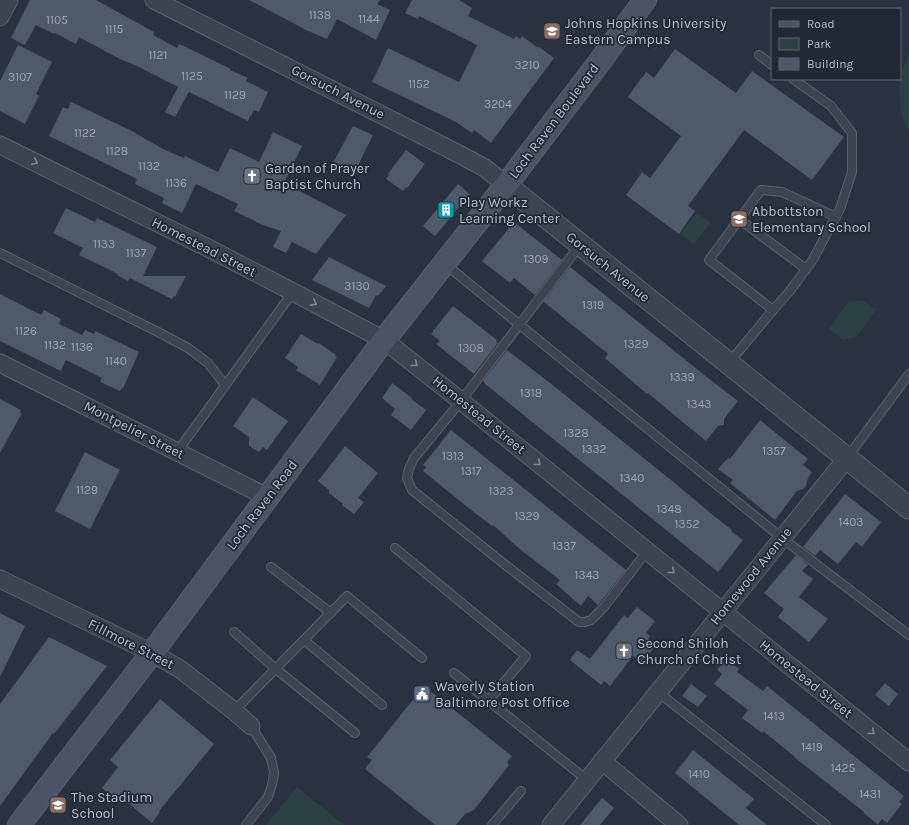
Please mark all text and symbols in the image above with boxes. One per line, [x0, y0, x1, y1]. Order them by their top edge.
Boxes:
house number: 1138 [309, 8, 331, 22]
legend [771, 8, 901, 80]
house number: 1144 [358, 12, 380, 26]
house number: 1105 [46, 13, 68, 27]
place label: Johns Hopkins University Eastern Campus [565, 15, 727, 48]
text: Road [807, 17, 835, 31]
school or university icon: Johns Hopkins University Eastern Campus [542, 21, 562, 41]
house number: 1115 [105, 22, 124, 36]
text: Park [807, 37, 832, 51]
house number: 1121 [149, 48, 167, 62]
text: Building [807, 57, 854, 71]
house number: 3210 [514, 58, 540, 72]
street label: Loch Raven Boulevard [505, 60, 603, 182]
street label: Gorsuch Avenue [288, 61, 388, 123]
house number: 1125 [181, 69, 203, 83]
house number: 3107 [8, 70, 32, 84]
house number: 1152 [408, 77, 430, 91]
house number: 1129 [224, 88, 246, 102]
house number: 3204 [484, 97, 512, 111]
house number: 1122 [74, 126, 96, 140]
house number: 1128 [106, 144, 128, 158]
one-way arrow [31, 157, 38, 165]
house number: 1132 [138, 159, 160, 173]
place label: Garden of Prayer Baptist Church [265, 160, 370, 193]
church icon: Garden of Prayer Baptist Church [242, 166, 262, 186]
house number: 1136 [165, 176, 187, 190]
place label: Play Workz Learning Center [459, 194, 560, 227]
building icon: Play Workz Learning Center [436, 200, 456, 220]
place label: Abbottston Elementary School [752, 203, 871, 236]
school or university icon: Abbottston Elementary School [729, 209, 749, 229]
street label: Homestead Street [149, 213, 259, 281]
street label: Gorsuch Avenue [563, 228, 653, 306]
house number: 1133 [93, 237, 115, 251]
house number: 1137 [126, 246, 147, 260]
house number: 1309 [523, 252, 549, 266]
house number: 3130 [344, 279, 370, 293]
one-way arrow [309, 298, 317, 305]
house number: 1319 [582, 298, 604, 312]
house number: 1126 [15, 324, 37, 338]
house number: 1329 [624, 337, 649, 351]
house number: 1132 [44, 338, 66, 352]
house number: 1136 [71, 340, 93, 354]
house number: 1308 [458, 341, 484, 355]
house number: 1140 [105, 354, 127, 368]
one-way arrow [411, 360, 418, 367]
house number: 1339 [669, 370, 695, 384]
street label: Homestead Street [429, 372, 529, 458]
house number: 1318 [520, 386, 542, 400]
street label: Montpelier Street [81, 397, 187, 463]
house number: 1343 [687, 397, 711, 411]
house number: 1328 [563, 426, 589, 440]
house number: 1332 [581, 442, 607, 456]
house number: 1357 [762, 444, 786, 458]
house number: 1313 [442, 449, 464, 463]
street label: Loch Raven Road [223, 457, 301, 553]
one-way arrow [534, 458, 541, 465]
house number: 1317 [461, 464, 482, 478]
house number: 1340 [620, 471, 644, 485]
house number: 1129 [76, 483, 98, 497]
house number: 1323 [488, 484, 514, 498]
house number: 1348 [656, 502, 682, 516]
house number: 1329 [515, 509, 540, 523]
house number: 1403 [839, 515, 863, 529]
house number: 1352 [675, 517, 699, 531]
street label: Homewood Avenue [706, 524, 796, 628]
house number: 1337 [552, 539, 576, 553]
one-way arrow [668, 566, 675, 573]
house number: 1343 [575, 568, 599, 582]
street label: Fillmore Street [85, 615, 177, 673]
place label: Second Shiloh Church of Christ [637, 635, 741, 668]
street label: Homestead Street [756, 636, 856, 722]
church icon: Second Shiloh Church of Christ [614, 641, 634, 661]
place label: Waverly Station Baltimore Post Office [435, 678, 570, 711]
public building icon: Waverly Station Baltimore Post Office [412, 684, 432, 704]
house number: 1413 [763, 709, 785, 723]
one-way arrow [867, 727, 874, 734]
house number: 1419 [801, 740, 823, 754]
house number: 1425 [831, 761, 855, 775]
house number: 1410 [688, 767, 710, 781]
house number: 1431 [859, 787, 881, 801]
place label: The Stadium School [71, 789, 152, 822]
school or university icon: The Stadium School [48, 795, 68, 815]

